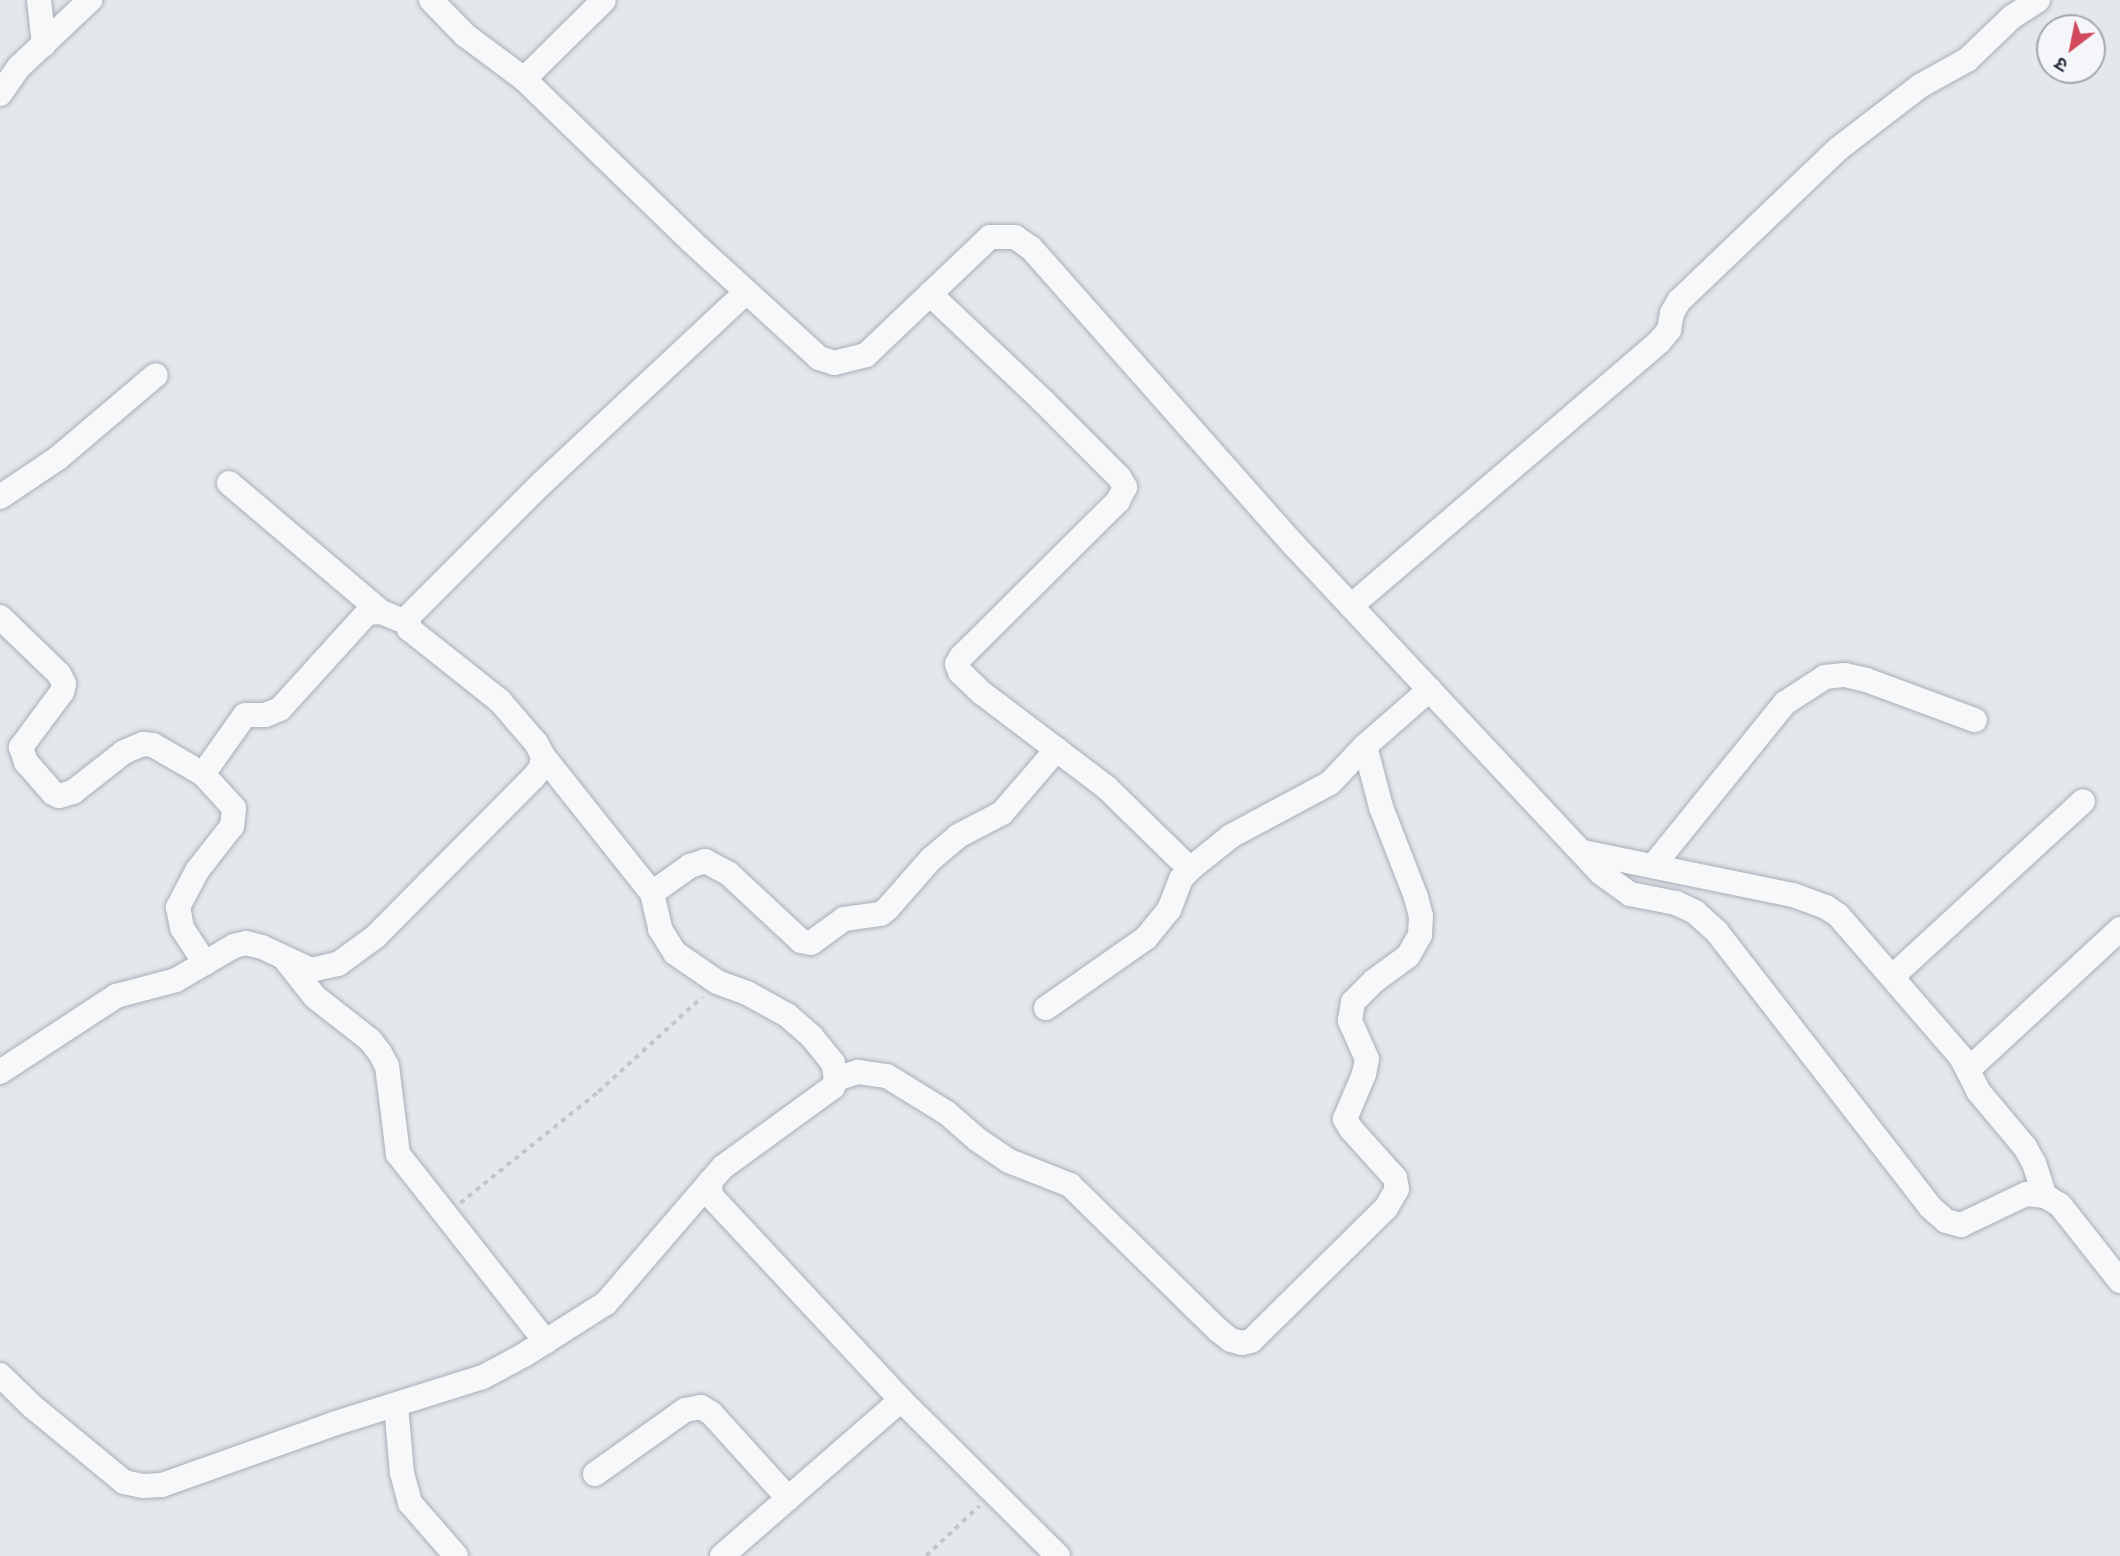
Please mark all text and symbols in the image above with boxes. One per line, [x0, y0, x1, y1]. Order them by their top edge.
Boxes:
north arrow [2036, 14, 2106, 84]
text: उ [2049, 51, 2073, 79]

